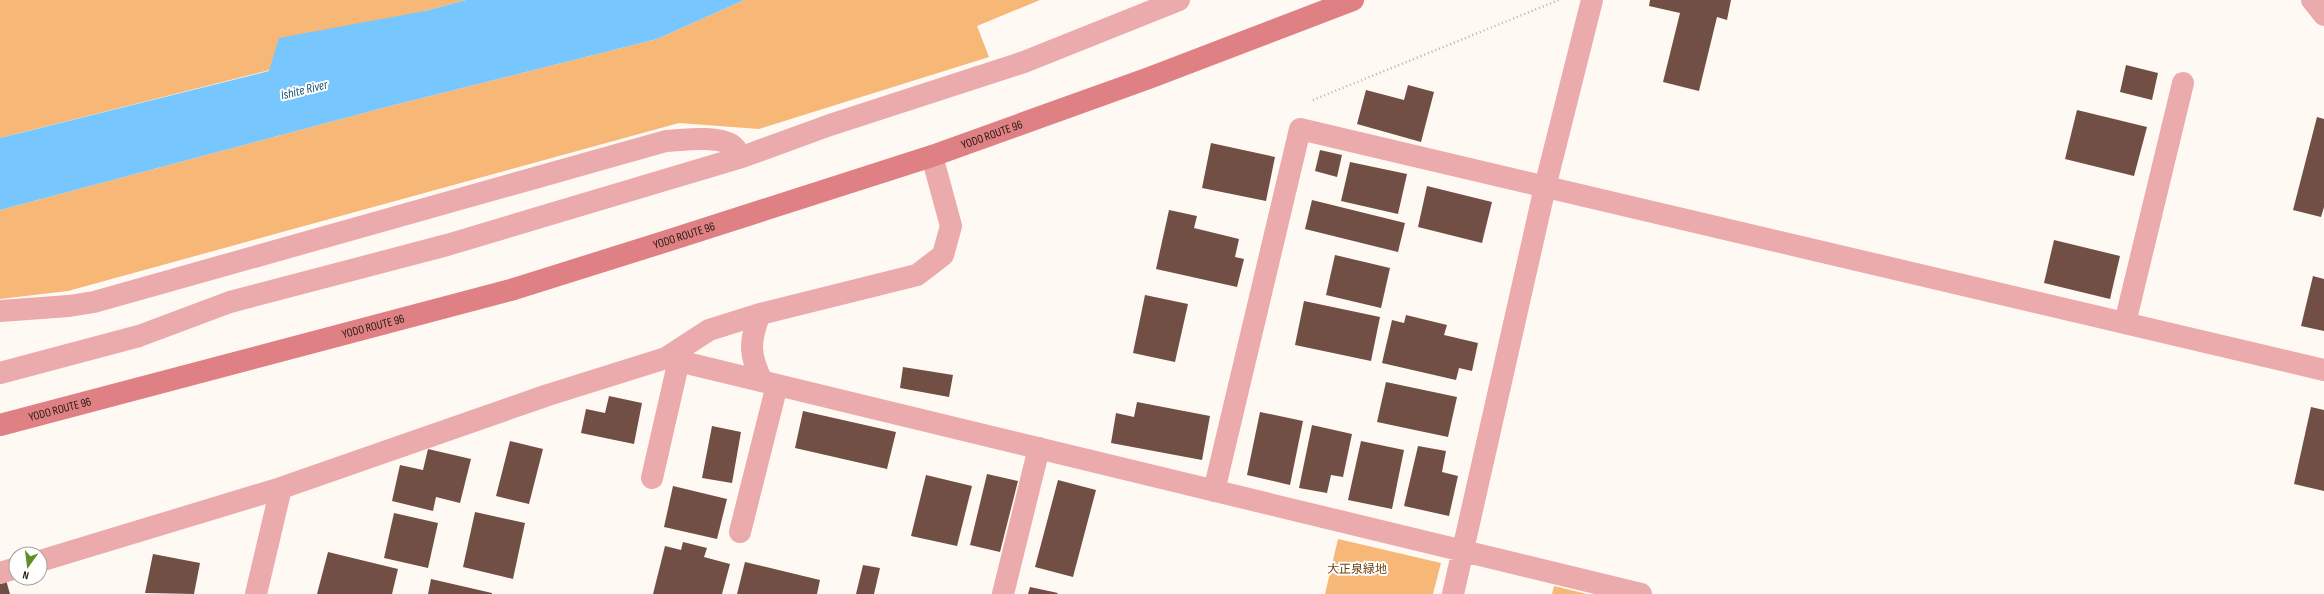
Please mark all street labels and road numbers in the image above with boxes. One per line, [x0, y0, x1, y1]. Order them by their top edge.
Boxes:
street label: YODO ROUTE 96 [959, 117, 1025, 153]
street label: YODO ROUTE 96 [651, 219, 717, 253]
street label: YODO ROUTE 96 [340, 311, 406, 342]
street label: YODO ROUTE 96 [27, 394, 93, 425]

